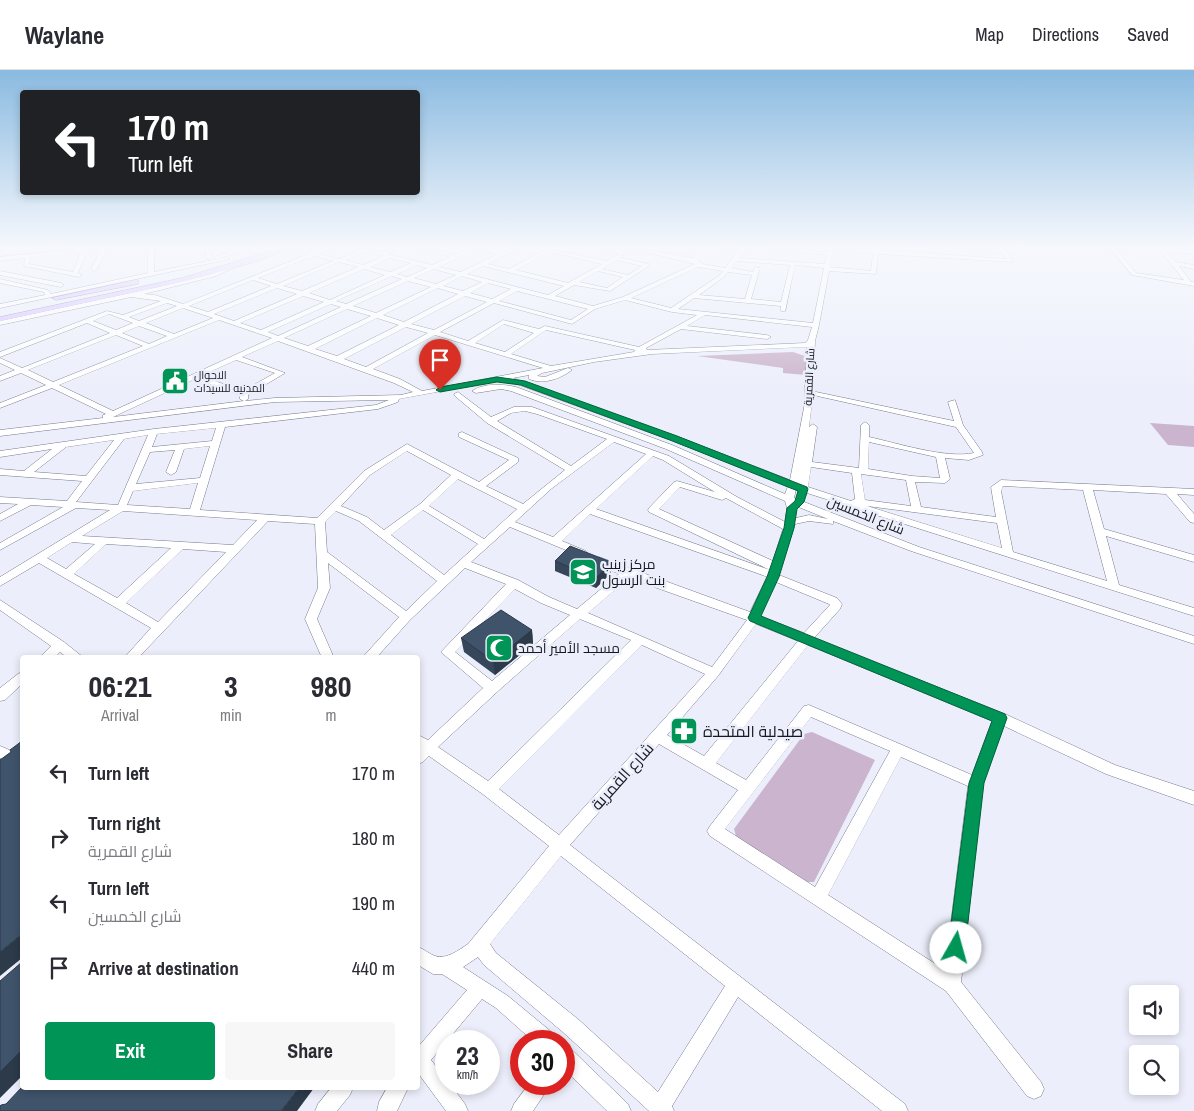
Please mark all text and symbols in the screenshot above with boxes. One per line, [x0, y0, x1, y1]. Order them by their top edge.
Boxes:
text: Waylane [25, 19, 104, 51]
text: Map [975, 22, 1004, 47]
text: Directions [1032, 22, 1099, 47]
text: Saved [1127, 22, 1169, 47]
text: 170 m [128, 104, 209, 151]
icon: left [45, 110, 110, 175]
text: Turn left [128, 149, 193, 179]
pin [419, 339, 461, 390]
icon: arrive [426, 346, 454, 374]
street label: شارع القمرية [800, 348, 818, 406]
public building icon: الاحوال المدنيه للسيدات [160, 366, 190, 396]
place label: الاحوال المدنيه للسيدات [194, 368, 265, 395]
street label: شارع الخمسين [825, 491, 907, 539]
place label: مركز زينب بنت الرسول [602, 555, 665, 589]
school or university icon: مركز زينب بنت الرسول [568, 557, 598, 587]
mosque icon: مسجد الأمير أحمد [484, 633, 514, 663]
place label: مسجد الأمير أحمد [518, 639, 620, 657]
text: 06:21 [89, 666, 151, 706]
text: 3 [224, 666, 238, 706]
text: 980 [310, 666, 351, 706]
text: Arrival [101, 704, 139, 726]
text: min [220, 704, 242, 726]
text: m [325, 704, 336, 726]
pharmacy icon: صيدلية المتحدة [669, 716, 699, 746]
place label: صيدلية المتحدة [703, 720, 803, 742]
street label: شارع القمرية [586, 737, 659, 815]
icon: left [45, 759, 73, 787]
text: Turn left [88, 760, 149, 786]
text: 170 m [352, 760, 395, 786]
text: Turn right [88, 810, 160, 836]
icon: right [45, 824, 73, 852]
text: 180 m [352, 825, 395, 851]
text: شارع القمرية [88, 840, 172, 862]
text: Turn left [88, 875, 149, 901]
icon: left [45, 889, 73, 917]
text: 190 m [352, 890, 395, 916]
text: شارع الخمسين [88, 905, 181, 927]
position arrow [929, 921, 981, 973]
icon: arrive [45, 954, 73, 982]
text: Arrive at destination [88, 955, 239, 981]
text: 440 m [352, 955, 395, 981]
map controls [1129, 985, 1179, 1095]
button: sound [1129, 985, 1179, 1035]
button: Exit [45, 1022, 215, 1080]
button: Share [225, 1022, 395, 1080]
speed limit sign: 30 [510, 1030, 575, 1095]
text: 23 [456, 1039, 479, 1073]
button: search [1129, 1045, 1179, 1095]
text: km/h [457, 1067, 478, 1083]

